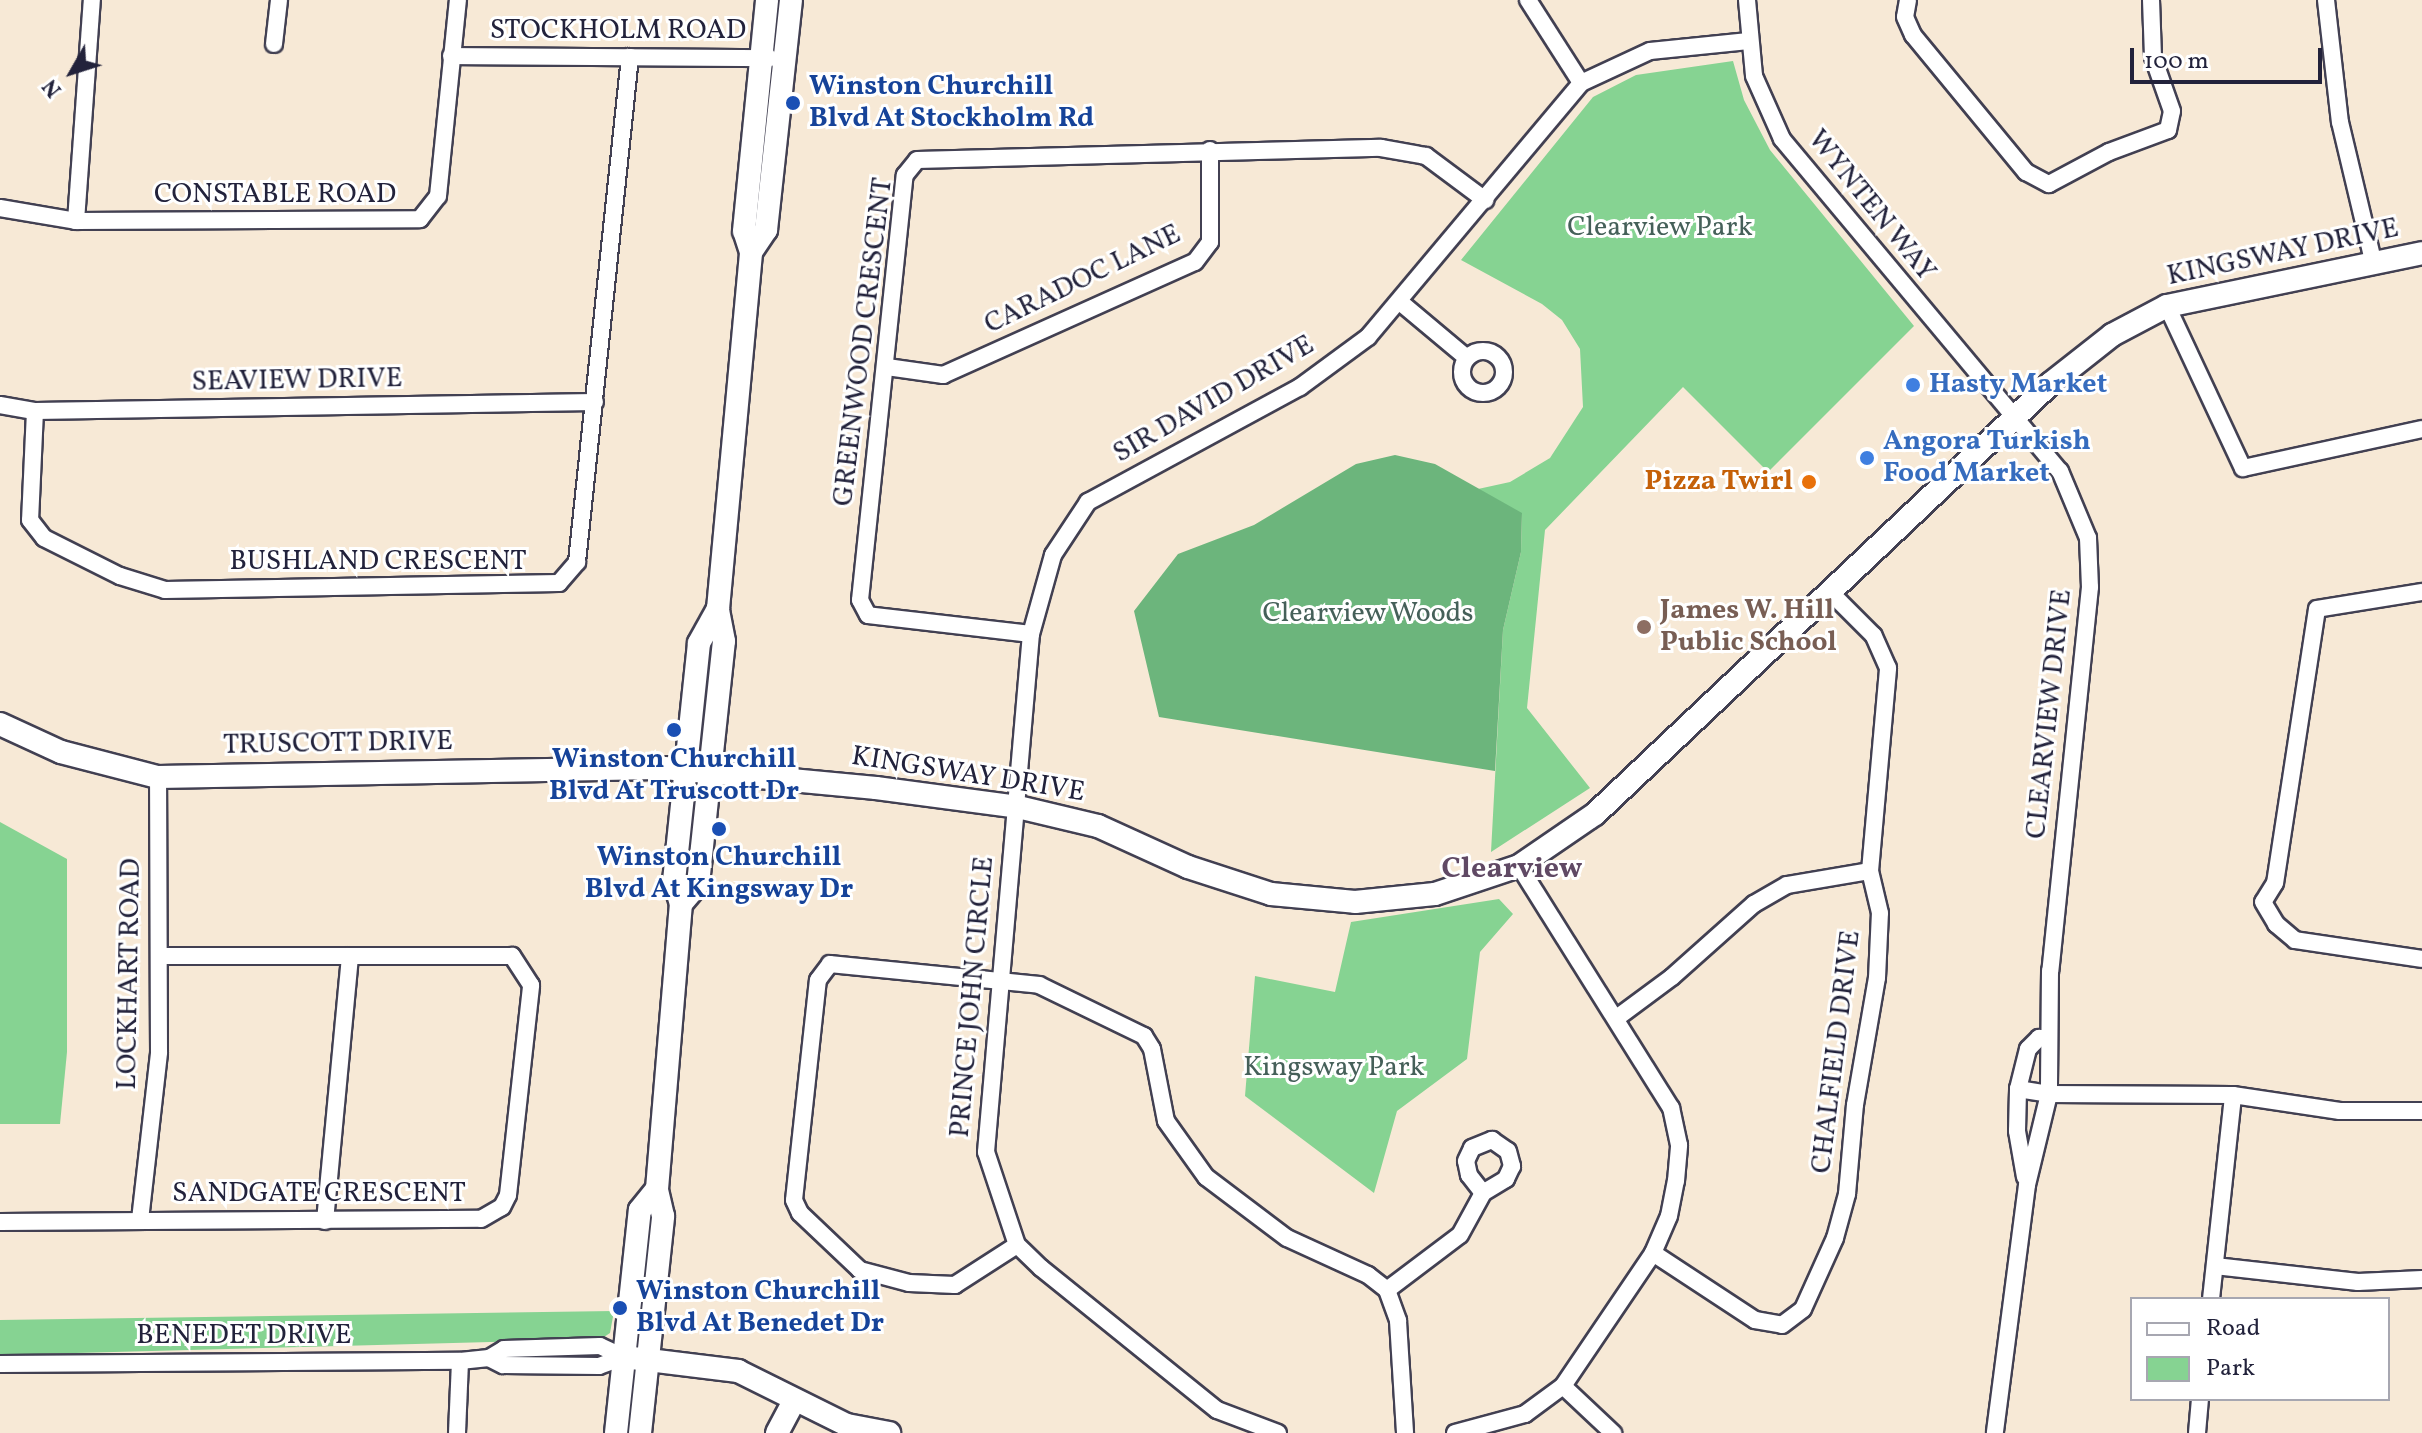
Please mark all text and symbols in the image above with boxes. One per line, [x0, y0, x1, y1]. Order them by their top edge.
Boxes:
street label: STOCKHOLM ROAD [490, 14, 746, 48]
north arrow [32, 32, 112, 112]
scale bar [2134, 32, 2326, 82]
text: 100 m [2144, 45, 2209, 79]
place label: Winston Churchill Blvd At Stockholm Rd [809, 70, 1094, 136]
text: N [36, 71, 70, 103]
marker: Winston Churchill Blvd At Stockholm Rd [784, 94, 802, 112]
street label: WYNTEN WAY [1799, 123, 1943, 289]
street label: GREENWOOD CRESCENT [827, 176, 901, 508]
street label: CONSTABLE ROAD [154, 178, 396, 212]
park label: Clearview Park [1567, 211, 1753, 245]
street label: KINGSWAY DRIVE [2164, 212, 2402, 294]
street label: CARADOC LANE [979, 218, 1187, 342]
street label: SIR DAVID DRIVE [1108, 329, 1320, 471]
street label: SEAVIEW DRIVE [191, 362, 403, 400]
place label: Hasty Market [1929, 368, 2108, 402]
marker: Hasty Market [1904, 376, 1922, 394]
place label: Angora Turkish Food Market [1883, 425, 2091, 491]
marker: Angora Turkish Food Market [1858, 449, 1876, 467]
place label: Pizza Twirl [1644, 465, 1793, 499]
marker: Pizza Twirl [1800, 473, 1818, 491]
street label: BUSHLAND CRESCENT [229, 545, 527, 579]
street label: CLEARVIEW DRIVE [2020, 587, 2080, 841]
place label: James W. Hill Public School [1660, 594, 1837, 660]
park label: Clearview Woods [1262, 597, 1474, 631]
marker: James W. Hill Public School [1635, 618, 1653, 636]
marker: Winston Churchill Blvd At Truscott Dr [665, 721, 683, 739]
street label: TRUSCOTT DRIVE [222, 725, 454, 763]
street label: KINGSWAY DRIVE [849, 740, 1087, 810]
place label: Winston Churchill Blvd At Truscott Dr [549, 743, 799, 809]
marker: Winston Churchill Blvd At Kingsway Dr [710, 820, 728, 838]
place label: Winston Churchill Blvd At Kingsway Dr [585, 841, 853, 907]
district label: Clearview [1442, 851, 1582, 887]
street label: PRINCE JOHN CIRCLE [944, 855, 1002, 1139]
street label: LOCKHART ROAD [111, 857, 149, 1091]
street label: CHALFIELD DRIVE [1805, 929, 1869, 1175]
park label: Kingsway Park [1243, 1051, 1425, 1085]
street label: SANDGATE CRESCENT [172, 1177, 466, 1211]
place label: Winston Churchill Blvd At Benedet Dr [636, 1275, 884, 1341]
legend [2130, 1297, 2390, 1401]
marker: Winston Churchill Blvd At Benedet Dr [611, 1299, 629, 1317]
text: Road [2206, 1312, 2260, 1346]
street label: BENEDET DRIVE [136, 1319, 352, 1353]
text: Park [2206, 1352, 2255, 1386]

